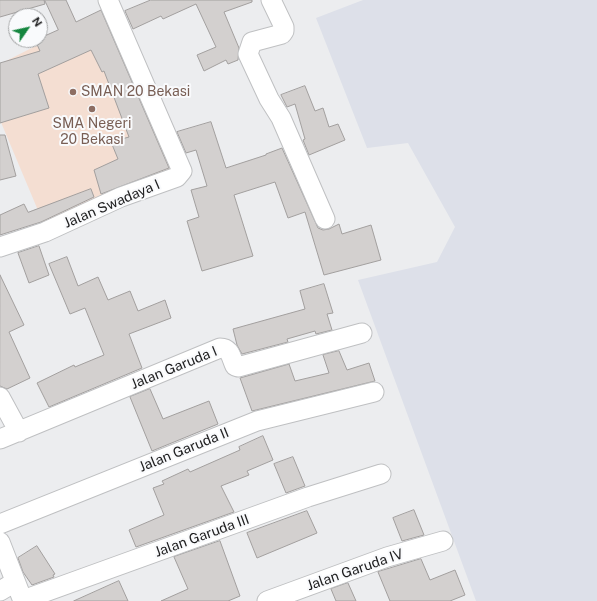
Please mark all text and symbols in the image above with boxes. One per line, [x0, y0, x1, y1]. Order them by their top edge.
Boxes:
north arrow [8, 8, 48, 48]
text: N [30, 15, 44, 29]
place label: SMAN 20 Bekasi [81, 84, 190, 100]
marker: SMAN 20 Bekasi [68, 87, 78, 97]
marker: SMA Negeri 20 Bekasi [87, 104, 97, 114]
place label: SMA Negeri 20 Bekasi [53, 116, 131, 148]
street label: Jalan Swadaya I [61, 176, 163, 232]
street label: Jalan Garuda I [128, 343, 220, 393]
street label: Jalan Garuda II [137, 424, 231, 476]
street label: Jalan Garuda III [152, 511, 252, 561]
street label: Jalan Garuda IV [304, 546, 406, 594]

